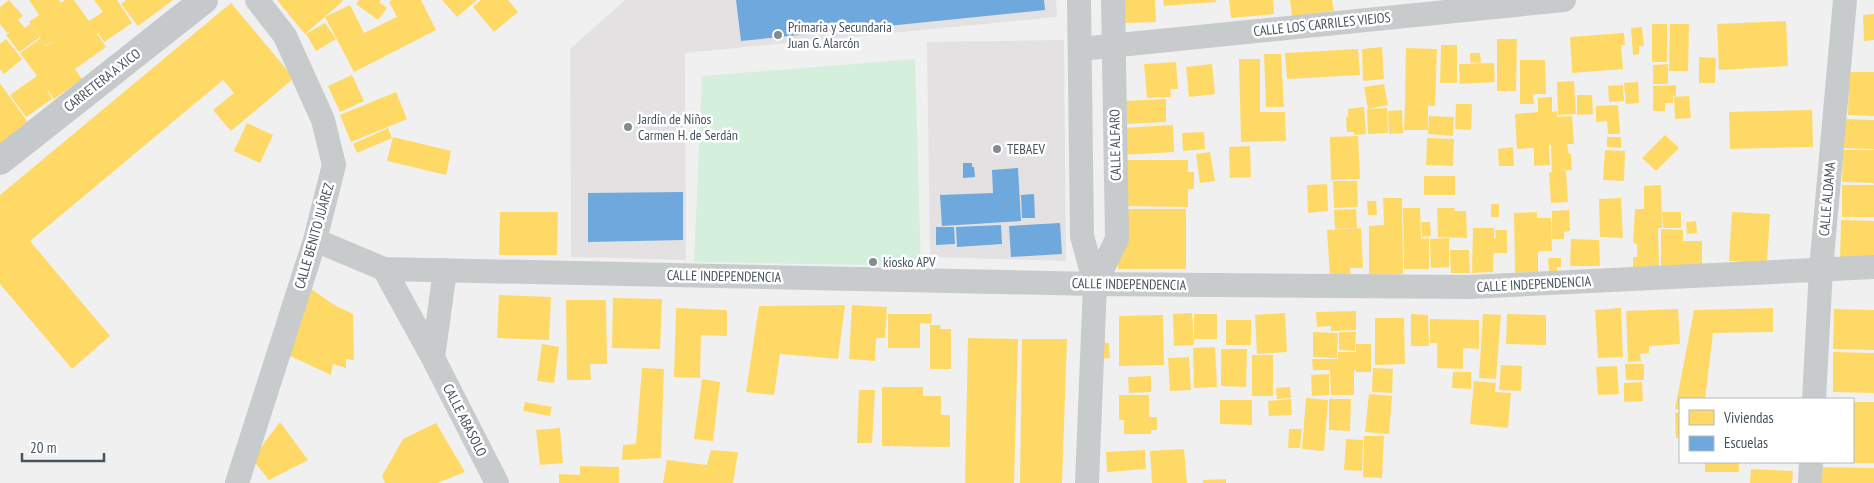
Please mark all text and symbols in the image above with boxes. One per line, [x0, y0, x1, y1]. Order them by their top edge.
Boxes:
street label: CALLE LOS CARRILES VIEJOS [1253, 8, 1391, 40]
place label: Primaria y Secundaria Juan G. Alarcón [787, 18, 892, 52]
marker: Primaria y Secundaria Juan G. Alarcón [772, 29, 784, 41]
street label: CARRETERA A XICO [60, 44, 144, 116]
street label: CALLE ALFARO [1105, 109, 1125, 181]
place label: Jardín de Niños Carmen H. de Serdán [637, 110, 738, 144]
marker: Jardín de Niños Carmen H. de Serdán [622, 121, 634, 133]
place label: TEBAEV [1007, 140, 1045, 158]
marker: TEBAEV [991, 143, 1003, 155]
street label: CALLE ALDAMA [1815, 161, 1839, 237]
street label: CALLE BENITO JUÁREZ [290, 181, 338, 291]
place label: kiosko APV [883, 253, 936, 271]
marker: kiosko APV [867, 256, 879, 268]
street label: CALLE INDEPENDENCIA [667, 266, 782, 286]
street label: CALLE INDEPENDENCIA [1476, 272, 1592, 296]
street label: CALLE INDEPENDENCIA [1072, 274, 1187, 294]
street label: CALLE ABASOLO [439, 381, 491, 460]
legend [1679, 398, 1854, 463]
text: Viviendas [1723, 408, 1774, 427]
scale bar [22, 430, 105, 462]
text: Escuelas [1724, 433, 1768, 452]
text: 20 m [30, 438, 56, 457]

